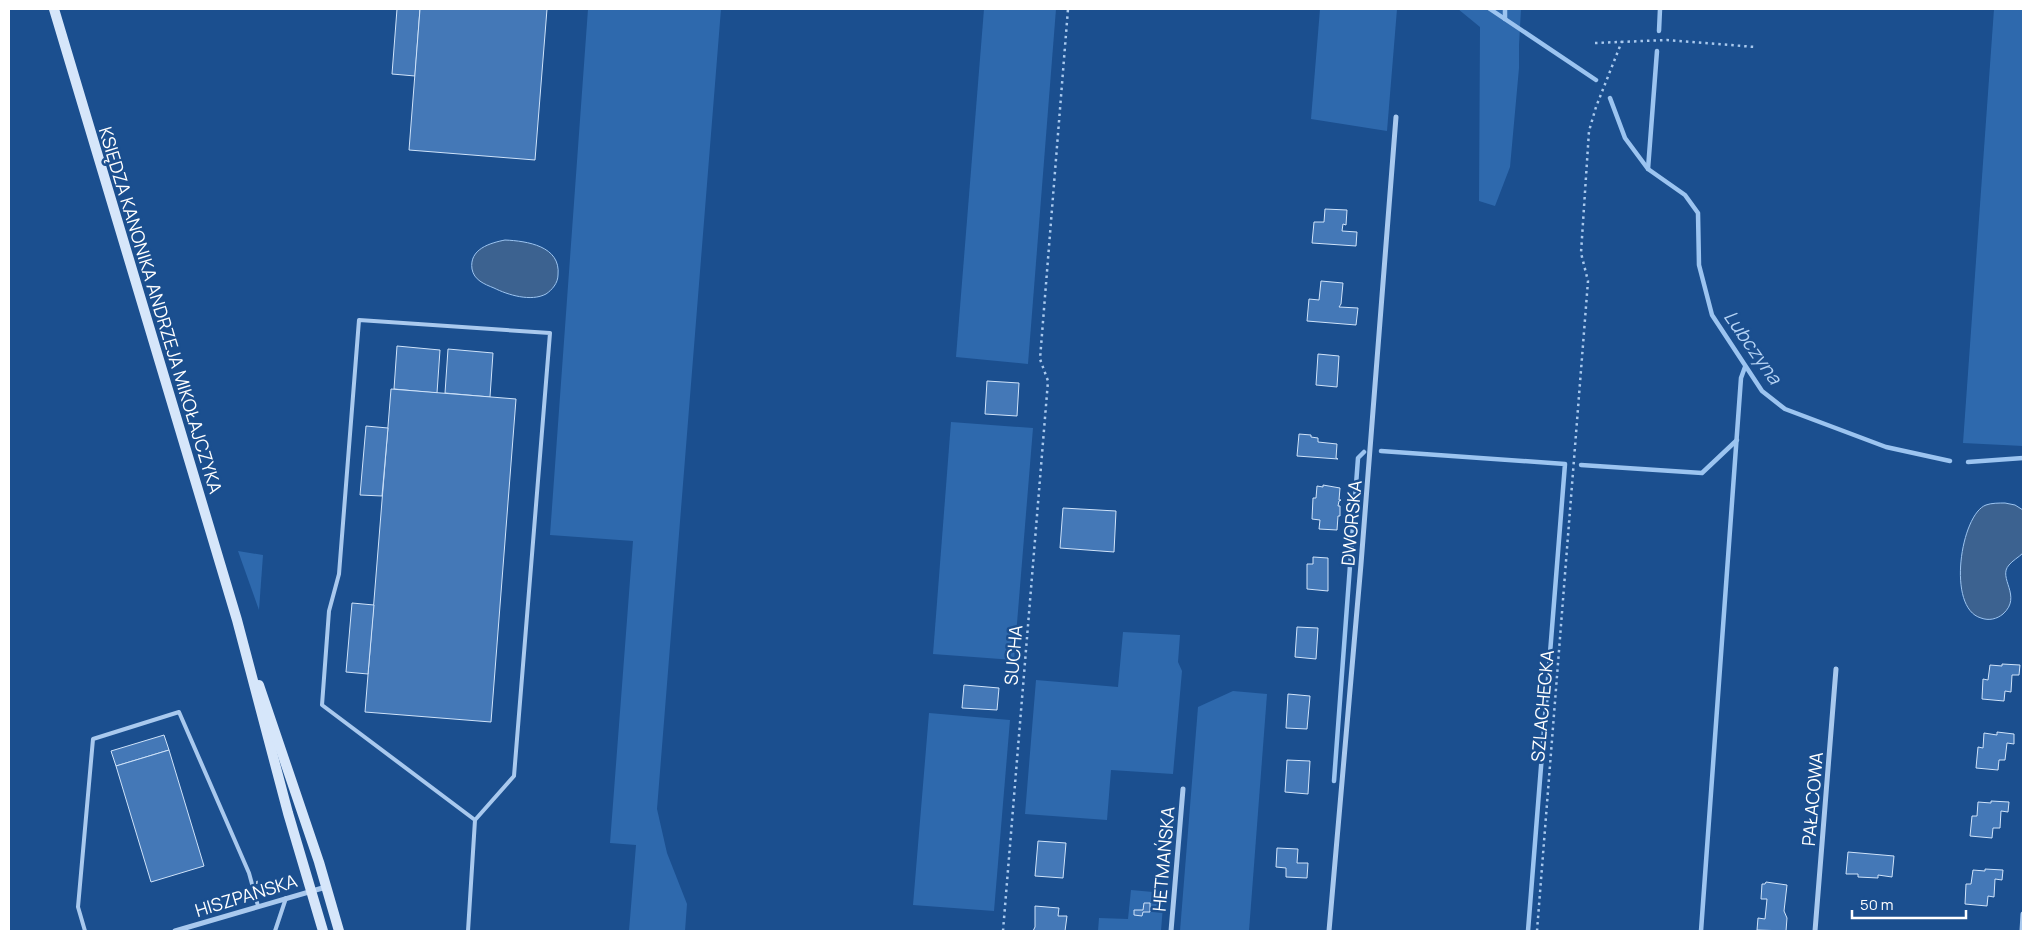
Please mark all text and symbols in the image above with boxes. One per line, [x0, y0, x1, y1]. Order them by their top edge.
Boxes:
street label: KSIĘDZA KANONIKA ANDRZEJA MIKOŁAJCZYKA [94, 124, 229, 497]
water label: Lubczyna [1718, 305, 1789, 390]
street label: DWORSKA [1335, 479, 1367, 567]
street label: SUCHA [998, 623, 1028, 686]
street label: SZLACHECKA [1525, 648, 1559, 763]
street label: PAŁACOWA [1796, 751, 1828, 847]
street label: HETMAŃSKA [1146, 805, 1180, 913]
street label: HISZPAŃSKA [192, 868, 301, 922]
scale bar [1852, 888, 1966, 920]
text: 50 m [1860, 894, 1894, 915]

